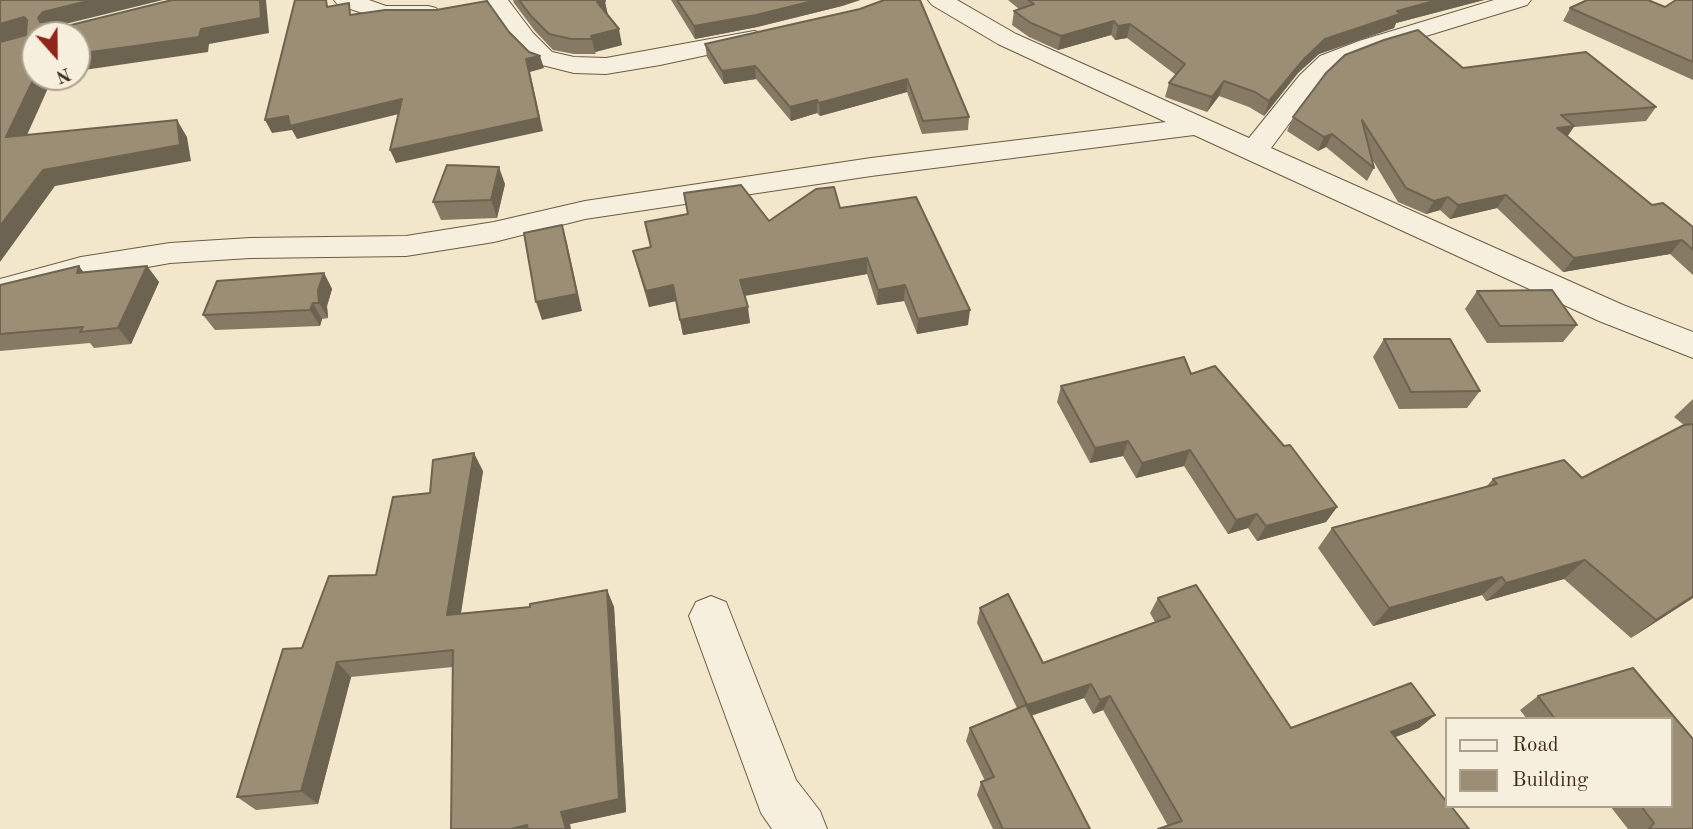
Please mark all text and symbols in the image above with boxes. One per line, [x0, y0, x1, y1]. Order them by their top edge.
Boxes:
north arrow [21, 21, 91, 91]
text: N [53, 63, 73, 86]
legend [1444, 717, 1672, 808]
text: Road [1512, 735, 1559, 756]
text: Building [1512, 770, 1588, 791]

